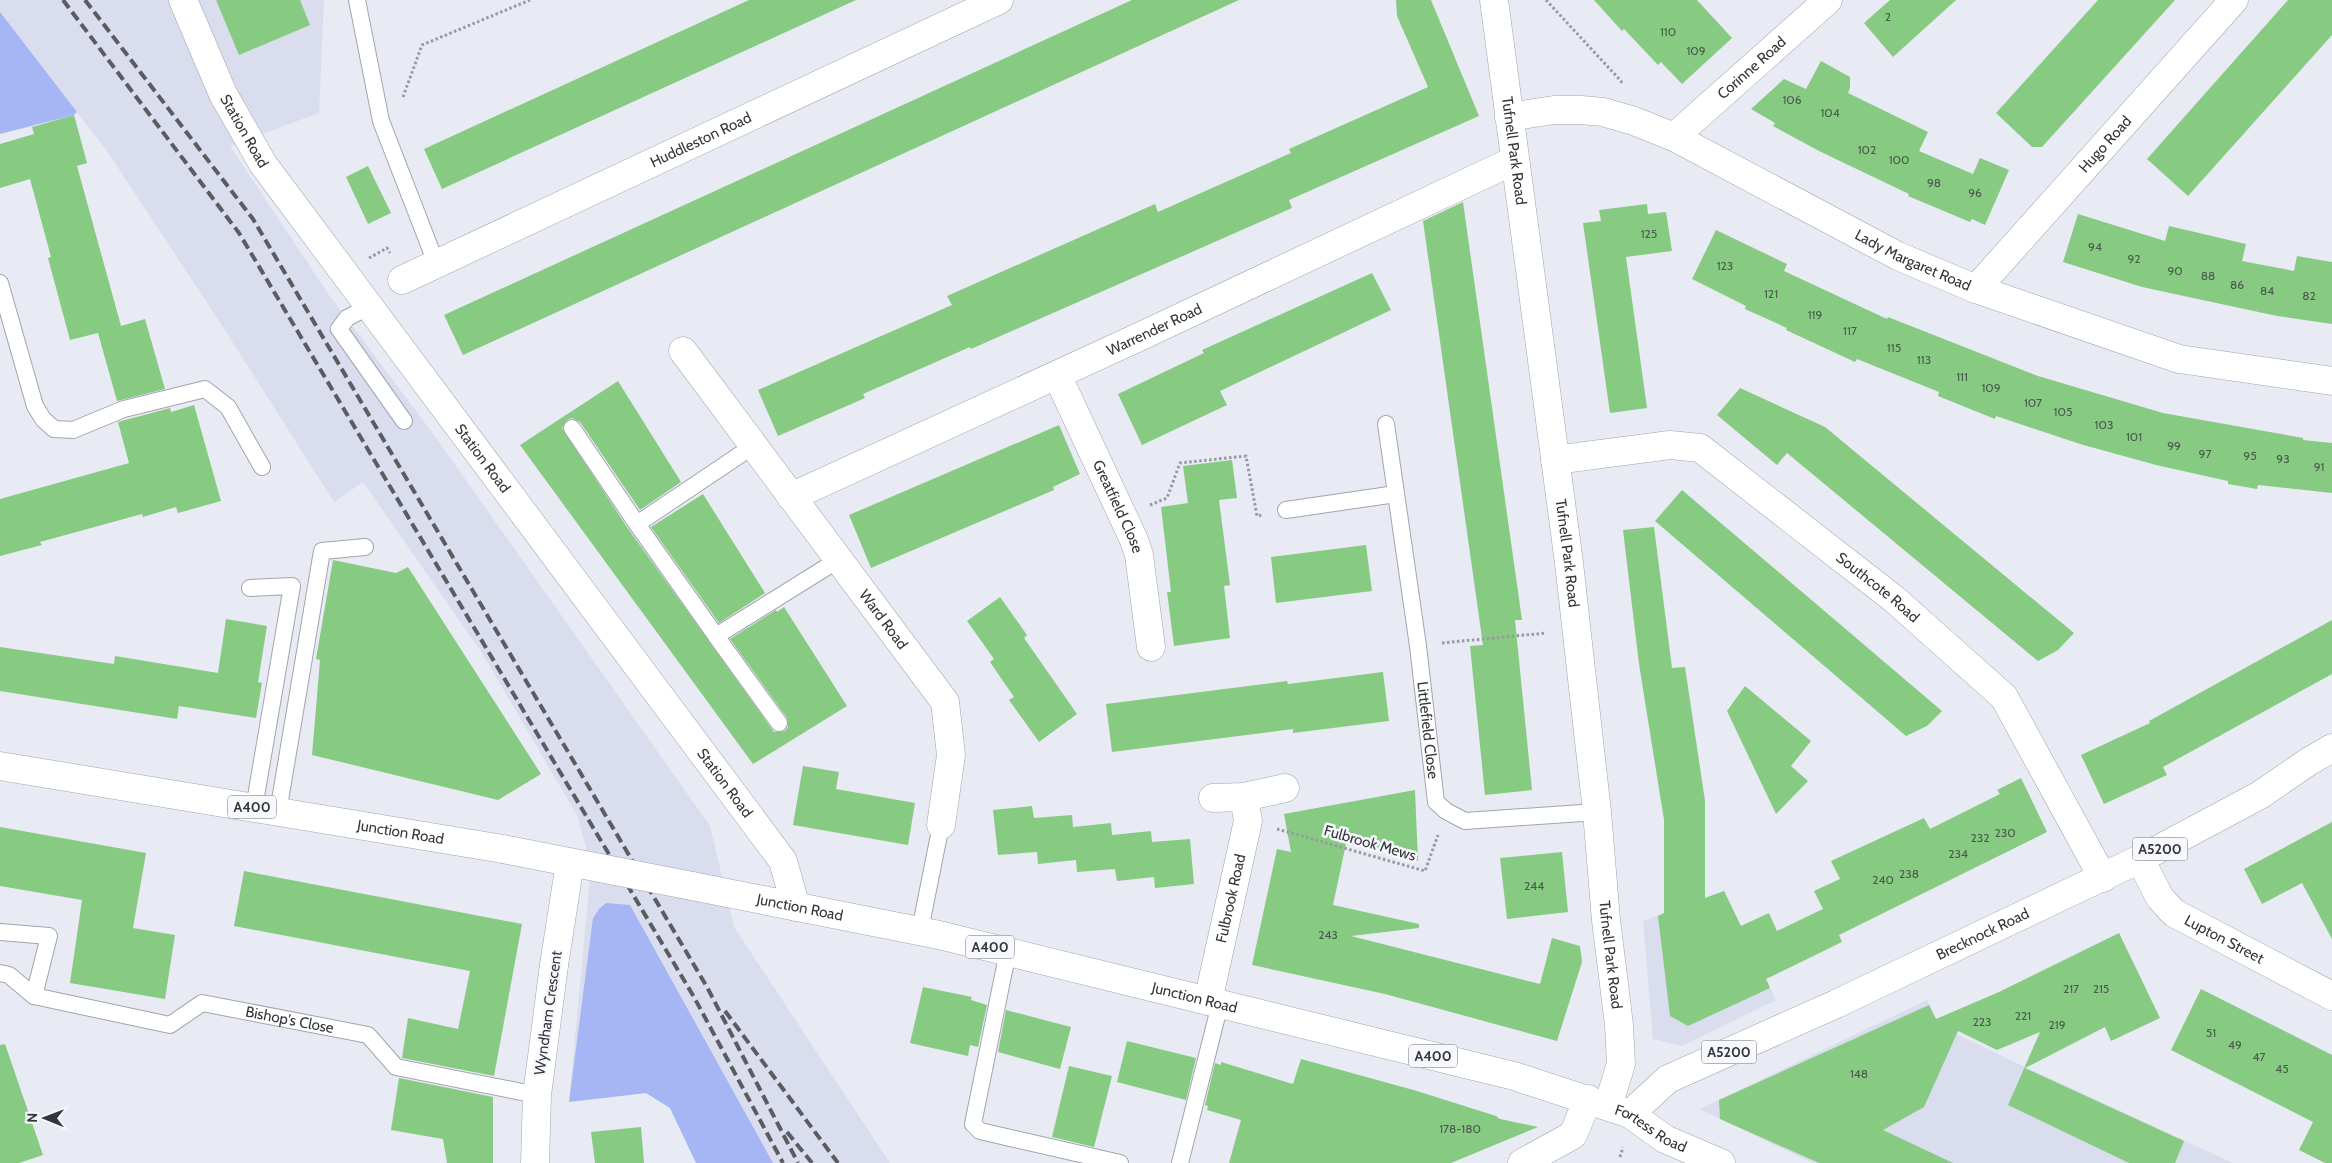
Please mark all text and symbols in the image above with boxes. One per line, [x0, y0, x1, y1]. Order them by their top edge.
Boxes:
house number: 2 [1885, 9, 1891, 24]
house number: 110 [1660, 24, 1676, 39]
street label: Corinne Road [1714, 33, 1790, 103]
house number: 109 [1686, 43, 1706, 58]
street label: Station Road [216, 91, 272, 171]
house number: 106 [1782, 92, 1802, 107]
street label: Tufnell Park Road [1498, 95, 1530, 206]
house number: 104 [1820, 105, 1840, 120]
street label: Huddleston Road [647, 108, 754, 171]
street label: Hugo Road [2075, 112, 2135, 176]
house number: 102 [1858, 142, 1876, 157]
house number: 100 [1889, 152, 1909, 167]
house number: 98 [1927, 175, 1941, 190]
house number: 96 [1968, 185, 1982, 200]
house number: 125 [1641, 226, 1657, 241]
street label: Lady Margaret Road [1852, 226, 1974, 295]
house number: 94 [2088, 239, 2102, 254]
house number: 92 [2127, 251, 2141, 266]
house number: 123 [1717, 258, 1733, 273]
house number: 90 [2167, 263, 2183, 278]
house number: 88 [2201, 268, 2215, 283]
house number: 86 [2230, 277, 2244, 292]
house number: 84 [2260, 283, 2274, 298]
house number: 121 [1764, 286, 1778, 301]
house number: 82 [2302, 288, 2316, 303]
street label: Warrender Road [1104, 300, 1205, 360]
house number: 119 [1808, 307, 1823, 322]
house number: 117 [1843, 323, 1857, 338]
house number: 115 [1887, 340, 1901, 355]
house number: 113 [1917, 352, 1931, 367]
house number: 111 [1956, 369, 1968, 384]
house number: 109 [1981, 380, 2001, 395]
house number: 107 [2024, 395, 2042, 410]
house number: 105 [2054, 404, 2072, 419]
house number: 103 [2095, 417, 2113, 432]
street label: Station Road [451, 420, 514, 496]
house number: 101 [2126, 429, 2142, 444]
house number: 99 [2167, 438, 2181, 453]
house number: 97 [2199, 446, 2211, 461]
house number: 95 [2243, 448, 2257, 463]
house number: 93 [2276, 451, 2290, 466]
street label: Greatfield Close [1089, 457, 1147, 556]
house number: 91 [2314, 459, 2324, 474]
street label: Tufnell Park Road [1552, 498, 1583, 608]
street label: Southcote Road [1833, 548, 1923, 626]
street label: Ward Road [855, 586, 911, 653]
street label: Littlefield Close [1413, 681, 1442, 780]
street label: Station Road [693, 745, 756, 821]
road number: A400 [228, 796, 276, 819]
street label: Junction Road [355, 816, 445, 848]
street label: Fulbrook Mews [1322, 821, 1418, 865]
house number: 230 [1994, 825, 2016, 840]
house number: 232 [1970, 830, 1990, 845]
road number: A5200 [2132, 838, 2188, 861]
house number: 234 [1948, 846, 1968, 861]
street label: Fulbrook Road [1212, 852, 1249, 945]
house number: 238 [1899, 866, 1919, 881]
house number: 240 [1872, 872, 1894, 887]
house number: 244 [1524, 878, 1544, 893]
street label: Junction Road [754, 890, 845, 925]
street label: Tufnell Park Road [1595, 900, 1626, 1010]
street label: Brecknock Road [1933, 904, 2032, 964]
street label: Lupton Street [2181, 911, 2267, 968]
house number: 243 [1318, 927, 1338, 942]
road number: A400 [966, 936, 1014, 959]
street label: Wyndham Crescent [530, 950, 566, 1076]
street label: Junction Road [1149, 978, 1239, 1017]
house number: 217 [2063, 981, 2079, 996]
house number: 215 [2093, 981, 2109, 996]
street label: Bishop's Close [244, 1003, 336, 1037]
house number: 221 [2015, 1008, 2031, 1023]
house number: 223 [1972, 1014, 1992, 1029]
house number: 219 [2048, 1017, 2066, 1032]
house number: 51 [2206, 1025, 2216, 1040]
house number: 49 [2228, 1037, 2242, 1052]
road number: A5200 [1702, 1040, 1756, 1064]
road number: A400 [1409, 1044, 1457, 1068]
house number: 47 [2253, 1049, 2265, 1064]
house number: 45 [2275, 1061, 2289, 1076]
house number: 148 [1850, 1066, 1868, 1081]
north arrow [20, 1093, 70, 1143]
street label: Fortess Road [1612, 1101, 1689, 1156]
text: N [23, 1113, 41, 1123]
house number: 178-180 [1439, 1121, 1481, 1136]

